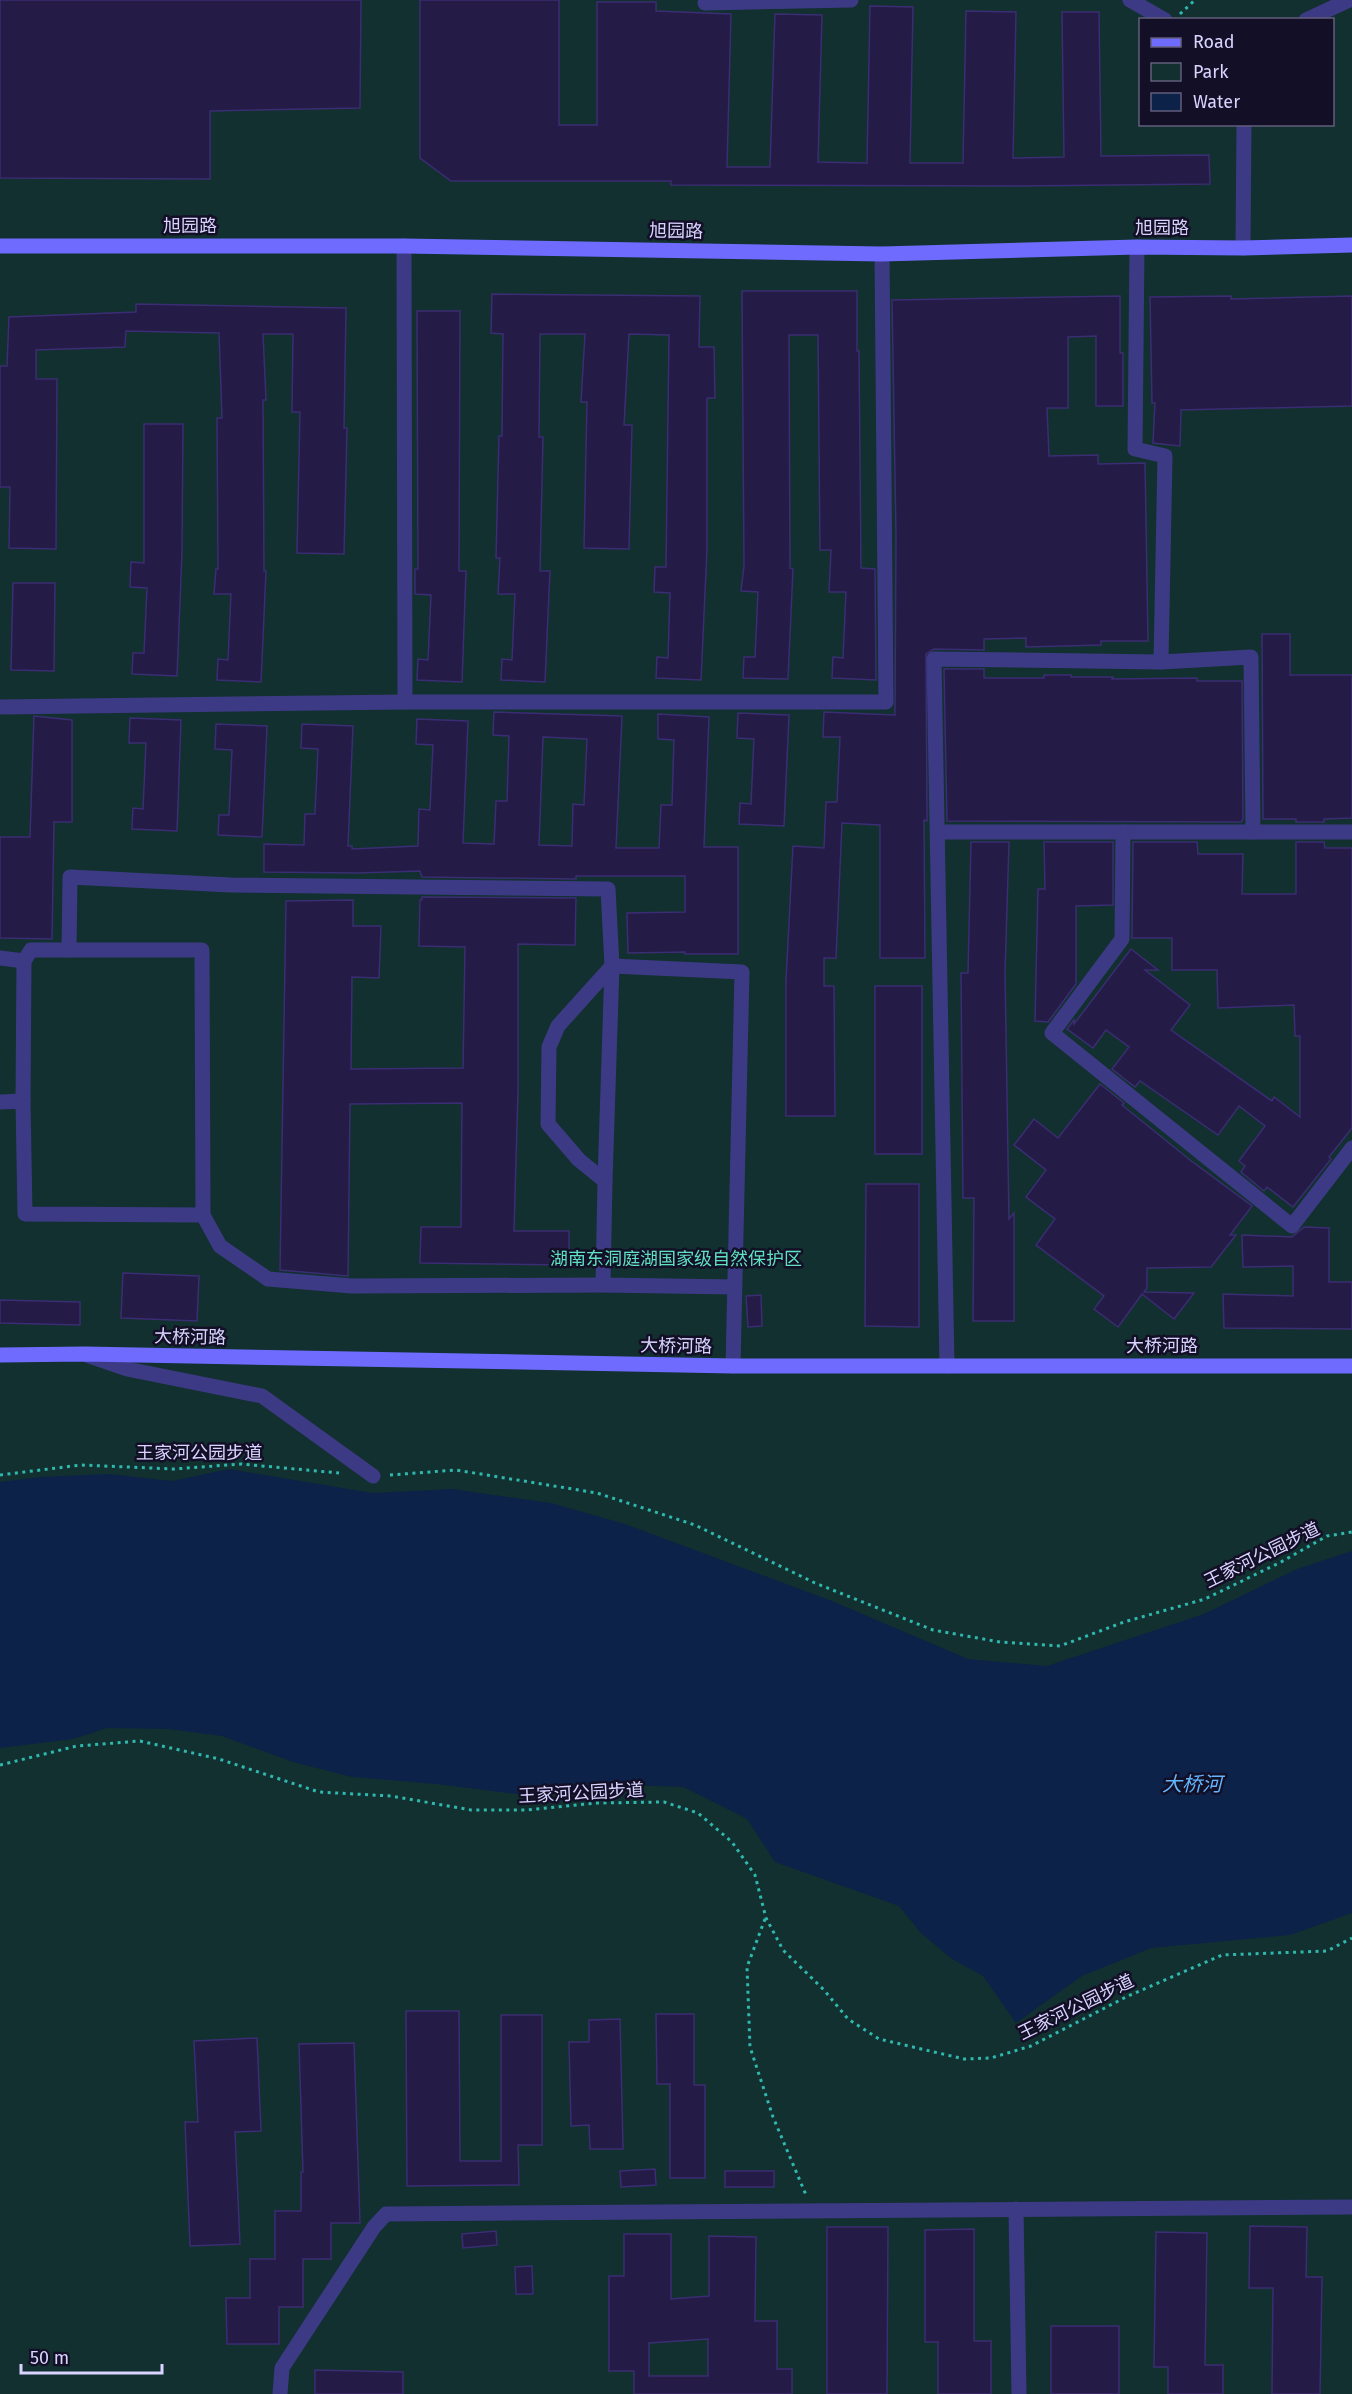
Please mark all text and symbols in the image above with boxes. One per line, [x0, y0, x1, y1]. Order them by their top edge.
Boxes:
legend [1139, 18, 1334, 126]
text: Road [1193, 31, 1235, 53]
text: Park [1193, 61, 1229, 83]
text: Water [1193, 91, 1240, 113]
street label: 旭园路 [163, 215, 217, 237]
street label: 旭园路 [1135, 217, 1189, 239]
street label: 旭园路 [649, 220, 703, 242]
park label: 湖南东洞庭湖国家级自然保护区 [550, 1248, 802, 1270]
street label: 大桥河路 [154, 1325, 226, 1349]
street label: 大桥河路 [640, 1334, 712, 1358]
street label: 大桥河路 [1126, 1335, 1198, 1357]
street label: 王家河公园步道 [136, 1442, 262, 1464]
street label: 王家河公园步道 [1201, 1517, 1323, 1593]
water label: 大桥河 [1162, 1772, 1226, 1796]
street label: 王家河公园步道 [518, 1779, 644, 1807]
street label: 王家河公园步道 [1015, 1969, 1137, 2045]
scale bar [21, 2337, 162, 2375]
text: 50 m [30, 2347, 69, 2369]

